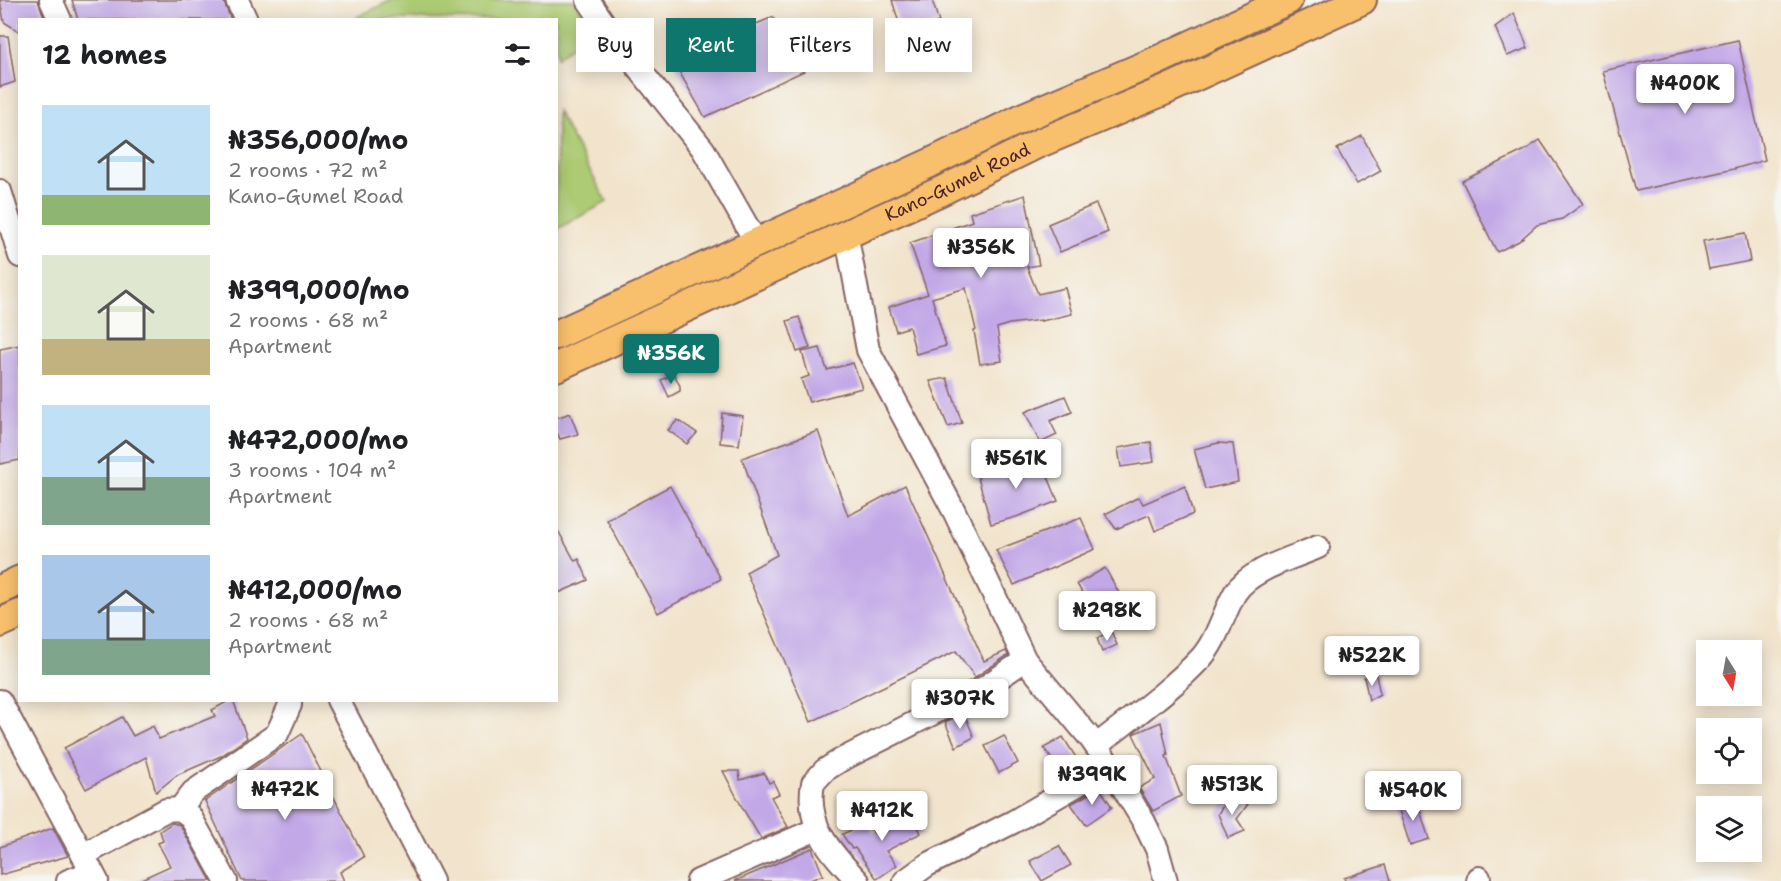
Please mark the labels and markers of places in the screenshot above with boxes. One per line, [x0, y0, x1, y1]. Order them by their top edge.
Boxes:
pin: ₦400K [1643, 64, 1727, 115]
pin: ₦356K [939, 228, 1023, 279]
pin: ₦356K [629, 334, 713, 385]
pin: ₦561K [974, 439, 1058, 490]
pin: ₦298K [1065, 591, 1149, 642]
pin: ₦522K [1330, 636, 1414, 687]
pin: ₦307K [918, 679, 1002, 730]
pin: ₦399K [1050, 755, 1134, 806]
pin: ₦513K [1190, 765, 1274, 816]
pin: ₦472K [243, 770, 327, 821]
pin: ₦540K [1371, 771, 1455, 822]
pin: ₦412K [840, 791, 924, 842]

